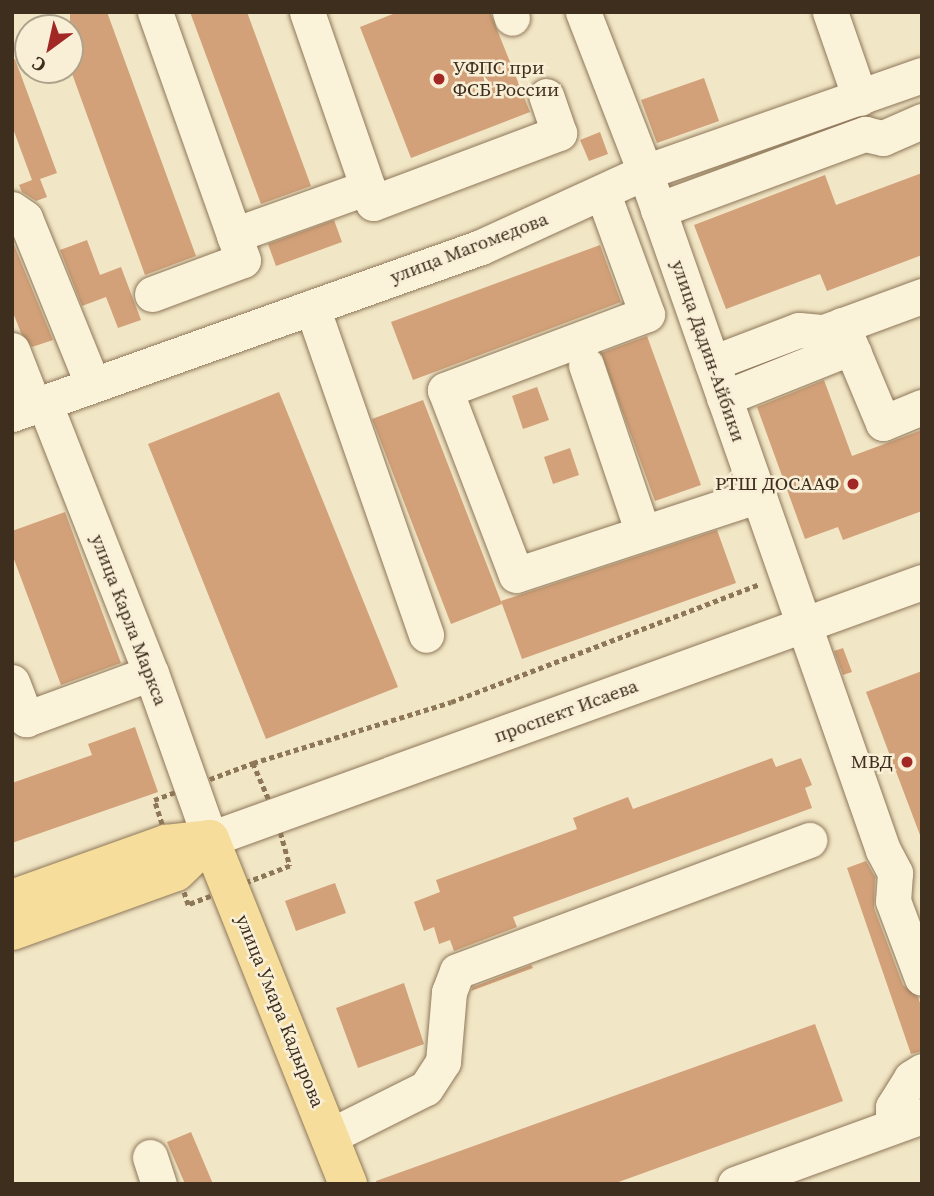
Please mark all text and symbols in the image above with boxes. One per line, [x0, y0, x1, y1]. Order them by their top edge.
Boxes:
north arrow [14, 14, 84, 84]
text: С [27, 51, 51, 79]
place label: УФПС при ФСБ России [453, 57, 559, 101]
marker: УФПС при ФСБ России [431, 71, 447, 87]
street label: улица Магомедова [387, 207, 551, 289]
street label: улица Дадин-Айбики [666, 257, 750, 445]
place label: РТШ ДОСААФ [715, 473, 839, 495]
marker: РТШ ДОСААФ [845, 476, 861, 492]
street label: улица Карла Маркса [86, 531, 172, 709]
street label: проспект Исаева [491, 674, 641, 748]
place label: МВД [851, 751, 893, 773]
marker: МВД [899, 754, 915, 770]
street label: улица Умара Кадырова [231, 911, 329, 1111]

